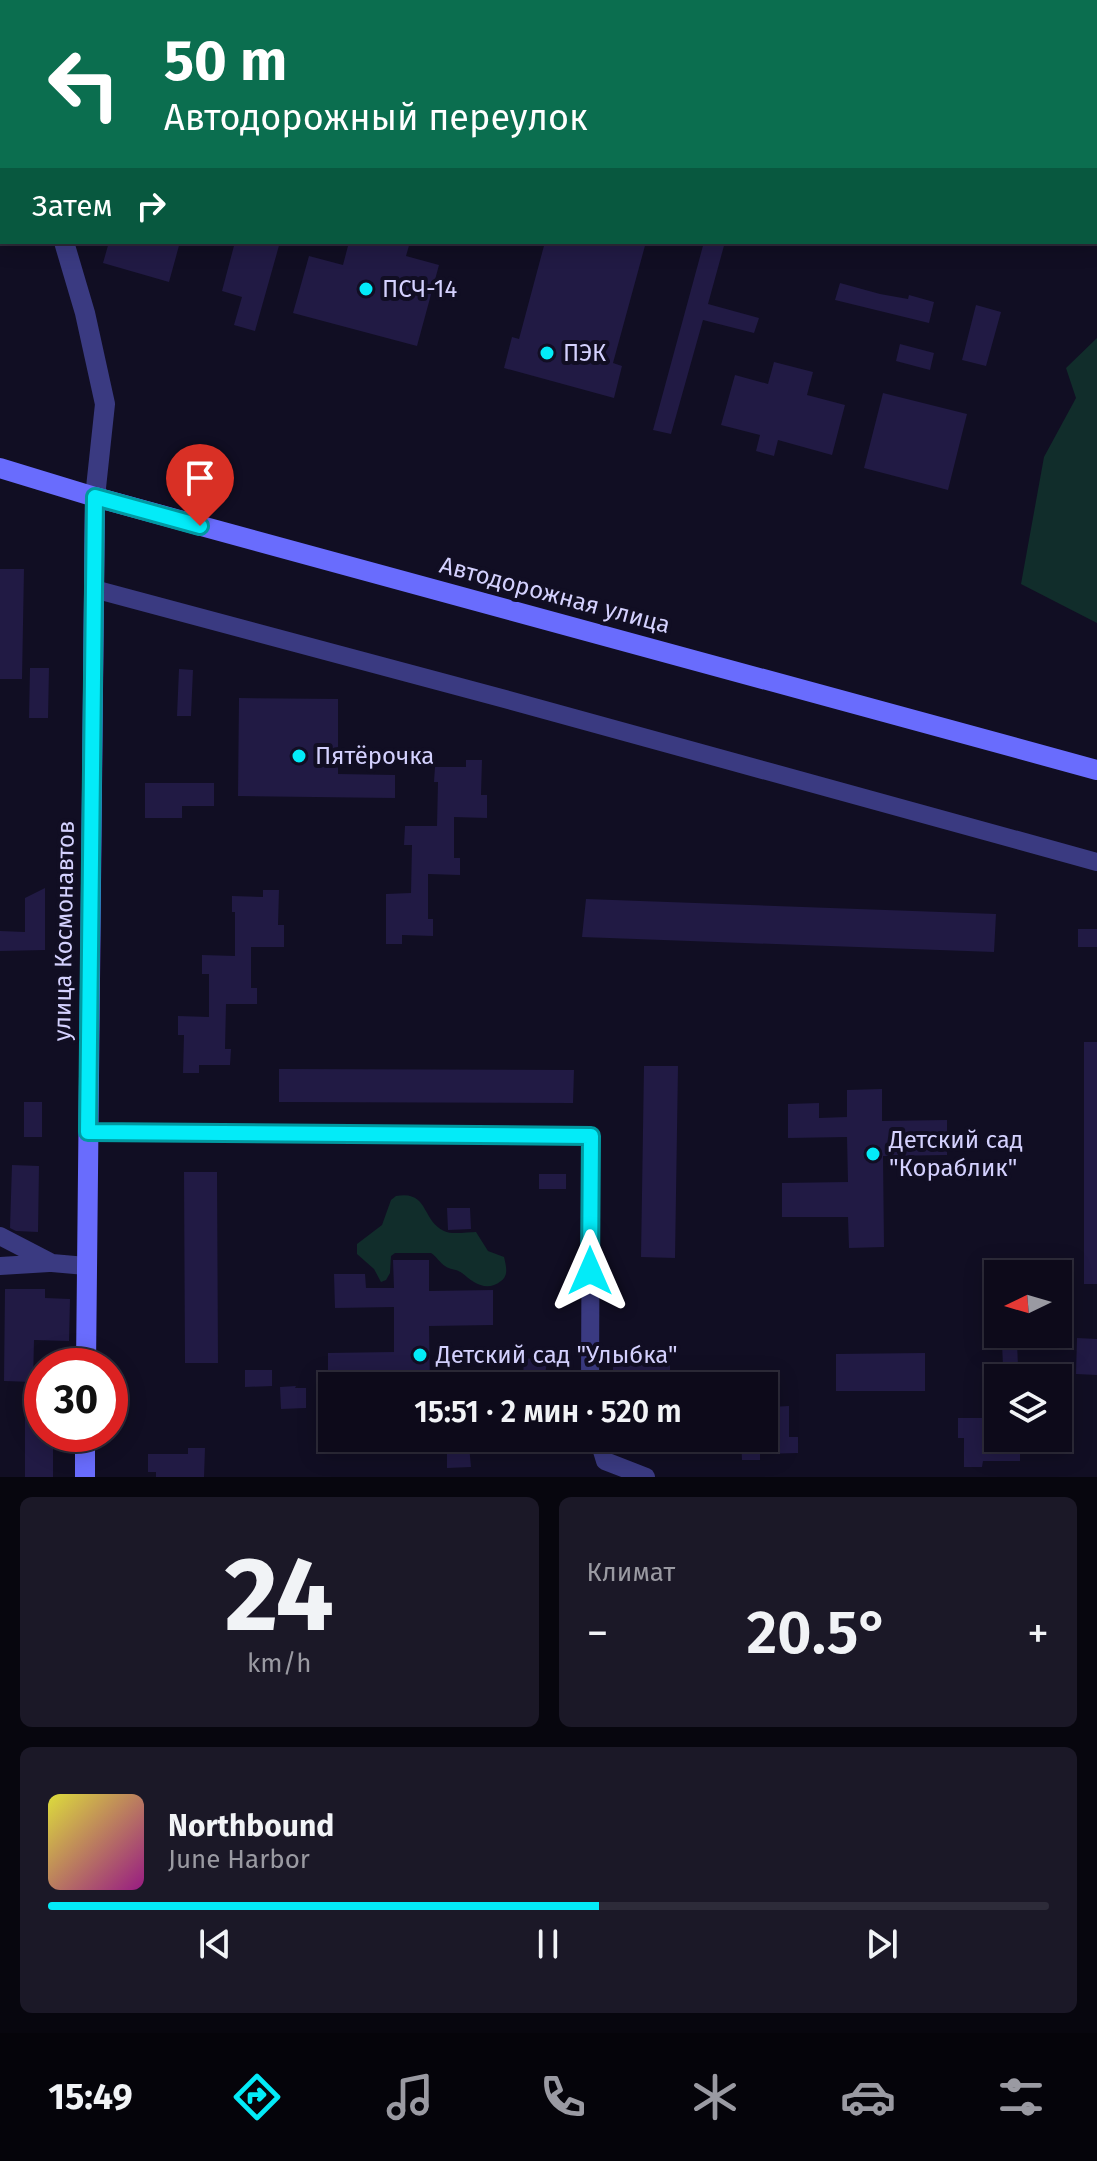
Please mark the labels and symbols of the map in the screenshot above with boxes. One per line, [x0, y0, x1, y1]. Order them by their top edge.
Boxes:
place label: ПСЧ-14 [382, 275, 457, 303]
marker: ПСЧ-14 [357, 280, 375, 298]
place label: ПЭК [563, 339, 606, 367]
marker: ПЭК [538, 344, 556, 362]
pin [166, 444, 234, 526]
street label: Автодорожная улица [437, 551, 673, 639]
place label: Пятёрочка [315, 742, 434, 770]
marker: Пятёрочка [290, 747, 308, 765]
street label: улица Космонавтов [48, 820, 80, 1042]
place label: Детский сад "Кораблик" [888, 1126, 1023, 1182]
marker: Детский сад "Кораблик" [864, 1145, 882, 1163]
position arrow [548, 1229, 632, 1313]
north arrow [984, 1260, 1072, 1348]
place label: Детский сад "Улыбка" [435, 1341, 678, 1369]
marker: Детский сад "Улыбка" [411, 1346, 429, 1364]
speed limit sign: 30 [24, 1348, 128, 1452]

